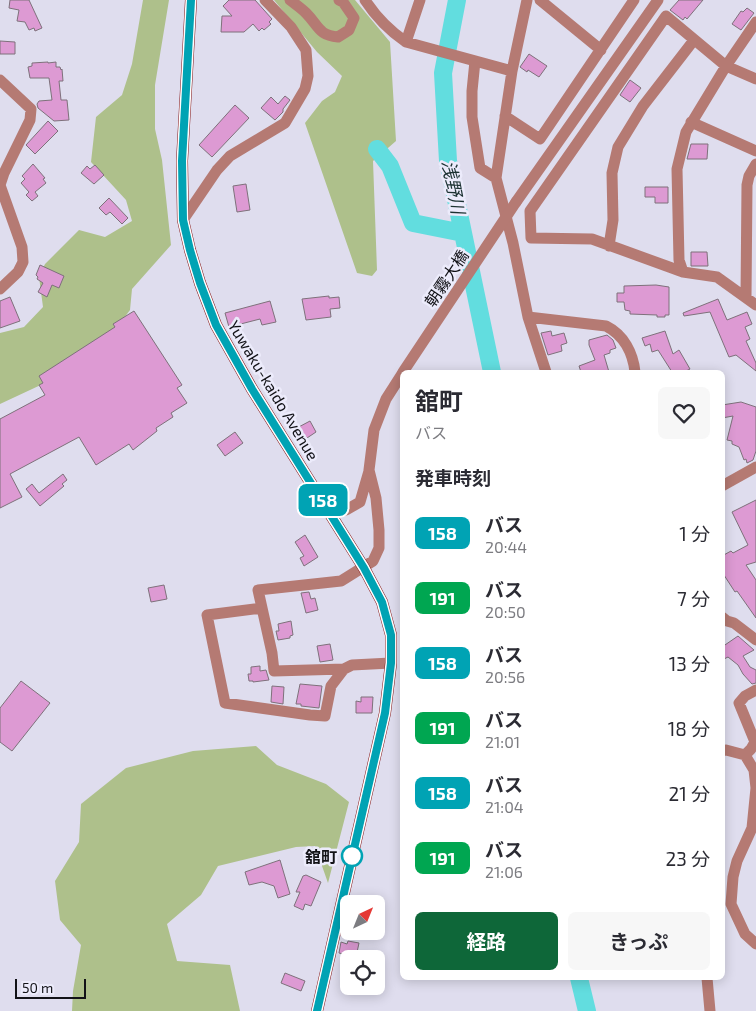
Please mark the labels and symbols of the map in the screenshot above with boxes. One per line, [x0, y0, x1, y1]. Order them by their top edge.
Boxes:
water label: 浅野川 [438, 158, 470, 218]
street label: 朝霧大橋 [420, 246, 472, 310]
street label: Yuwaku-kaido Avenue [225, 317, 323, 463]
line badge: 158 [294, 484, 352, 516]
marker: 舘町 [341, 845, 363, 867]
place label: 舘町 [305, 847, 337, 866]
north arrow [340, 895, 385, 940]
scale bar [15, 976, 86, 999]

